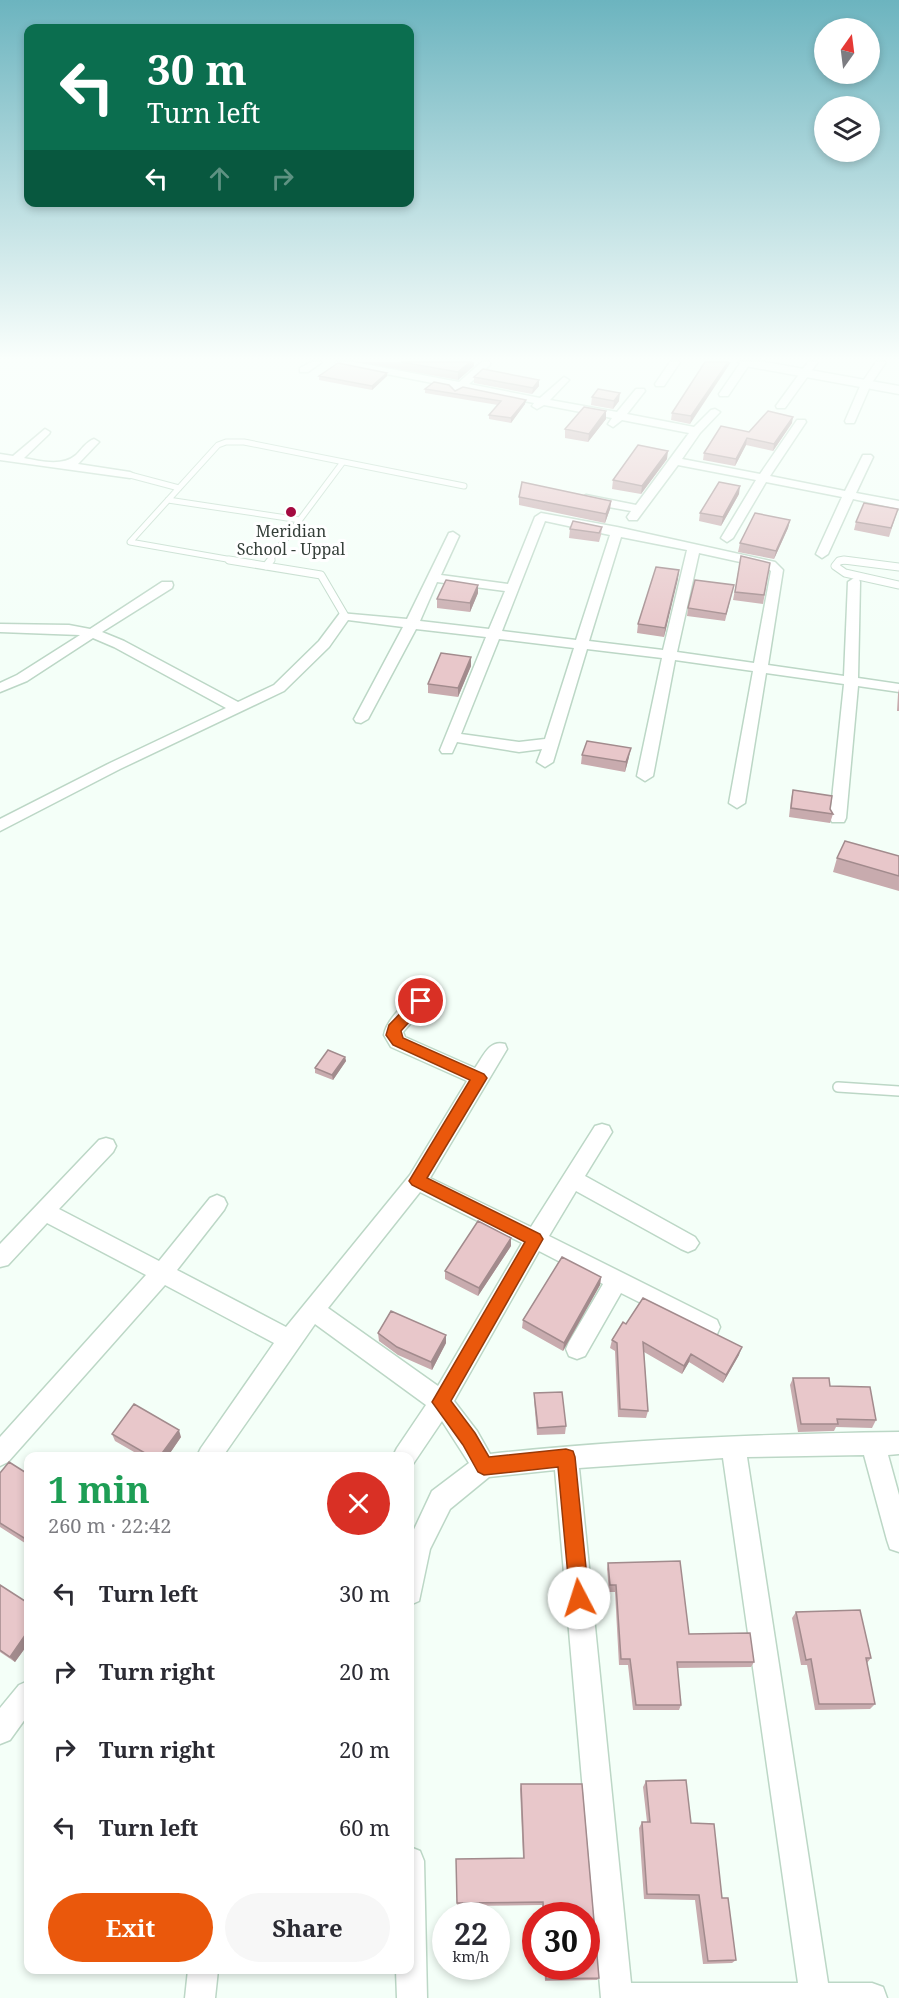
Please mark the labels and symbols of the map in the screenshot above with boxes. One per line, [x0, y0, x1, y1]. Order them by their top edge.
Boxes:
north arrow [814, 18, 880, 84]
marker: Meridian School - Uppal [284, 505, 298, 519]
place label: Meridian School - Uppal [237, 520, 345, 560]
pin [395, 975, 446, 1026]
position arrow [547, 1566, 611, 1630]
speed limit sign: 30 [522, 1902, 600, 1980]

